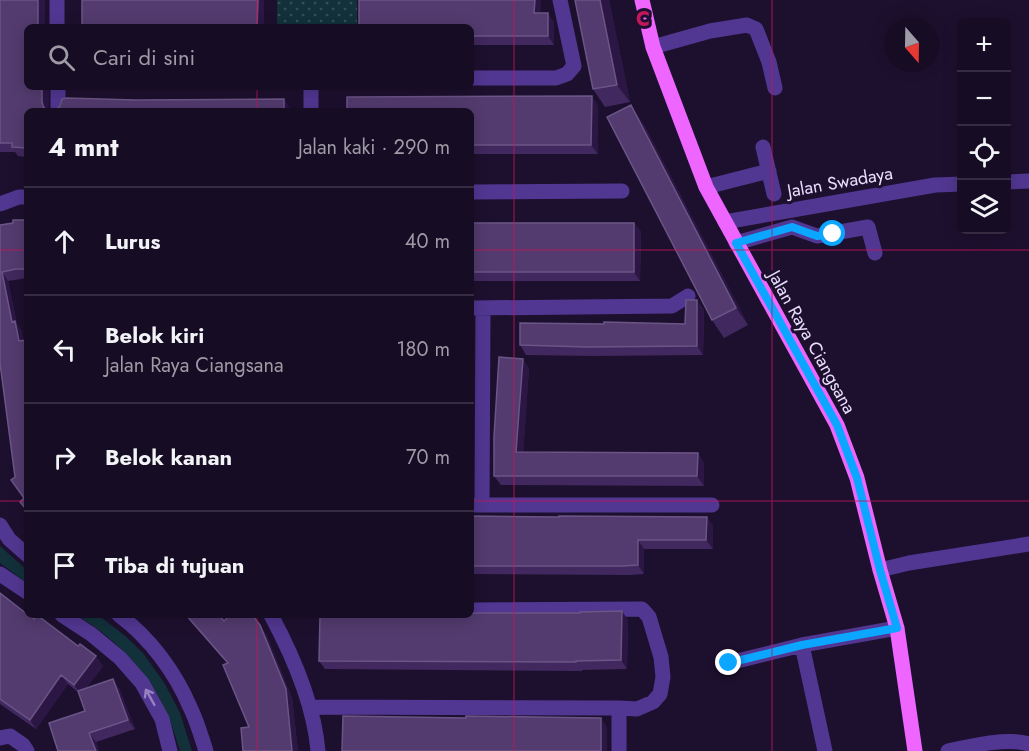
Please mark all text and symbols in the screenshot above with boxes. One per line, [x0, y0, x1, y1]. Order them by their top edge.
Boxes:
text: C [636, 5, 650, 34]
north arrow [885, 18, 939, 72]
map controls [957, 18, 1011, 234]
button: + [957, 18, 1011, 72]
search box [24, 24, 474, 90]
icon: search [45, 41, 78, 74]
text: Cari di sini [93, 41, 195, 73]
button: − [957, 72, 1011, 126]
button: locate [957, 126, 1011, 180]
text: 4 mnt [48, 128, 119, 166]
text: Jalan kaki · 290 m [298, 133, 450, 162]
street label: Jalan Swadaya [783, 160, 895, 204]
button: layers [957, 180, 1011, 234]
route start [819, 220, 845, 246]
icon: ahead [48, 225, 81, 258]
text: Lurus [105, 225, 161, 257]
text: 40 m [405, 227, 450, 256]
street label: Jalan Raya Ciangsana [761, 264, 862, 419]
text: Belok kiri [105, 319, 204, 351]
icon: left [48, 333, 81, 366]
text: 180 m [396, 335, 450, 364]
text: Jalan Raya Ciangsana [105, 351, 284, 380]
icon: right [48, 441, 81, 474]
text: Belok kanan [105, 441, 232, 473]
text: 70 m [406, 443, 450, 472]
icon: arrive [48, 549, 81, 582]
text: Tiba di tujuan [105, 549, 244, 581]
route end [715, 649, 741, 675]
one-way arrow [144, 689, 156, 706]

